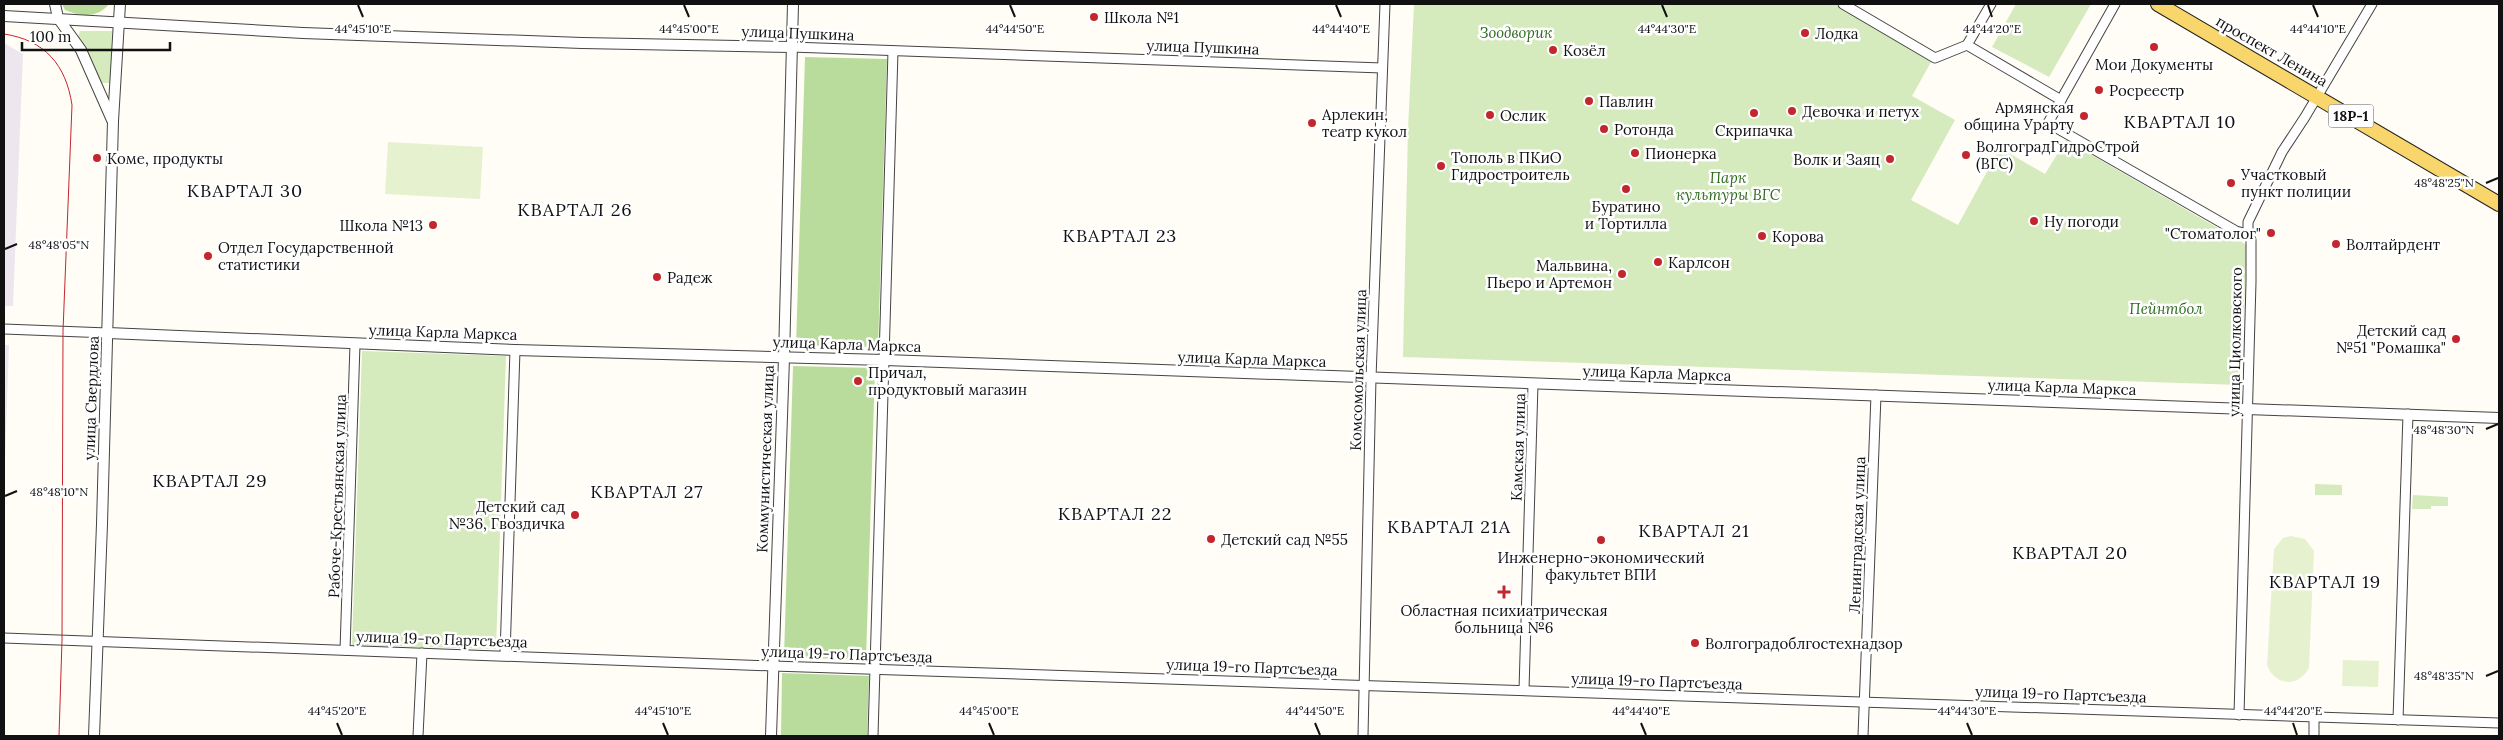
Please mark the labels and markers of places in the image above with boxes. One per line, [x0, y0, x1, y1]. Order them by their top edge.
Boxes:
place label: Школа №1 [1104, 8, 1179, 27]
marker: Школа №1 [1088, 11, 1100, 23]
place label: Лодка [1815, 24, 1859, 43]
marker: Лодка [1799, 27, 1811, 39]
place label: Козёл [1563, 41, 1606, 60]
marker: Мои Документы [2148, 41, 2160, 53]
marker: Козёл [1547, 44, 1559, 56]
place label: Мои Документы [2095, 55, 2213, 74]
place label: Росреестр [2109, 81, 2184, 100]
marker: Росреестр [2093, 84, 2105, 96]
place label: Павлин [1599, 92, 1653, 111]
marker: Павлин [1583, 95, 1595, 107]
place label: Армянская община Урарту [1964, 98, 2074, 134]
place label: Девочка и петух [1802, 102, 1919, 121]
place label: Арлекин, театр кукол [1321, 105, 1407, 141]
marker: Девочка и петух [1786, 105, 1798, 117]
place label: Ослик [1500, 106, 1546, 125]
marker: Скрипачка [1748, 107, 1760, 119]
marker: Ослик [1484, 109, 1496, 121]
marker: Армянская община Урарту [2078, 110, 2090, 122]
marker: Арлекин, театр кукол [1306, 117, 1318, 129]
place label: Ротонда [1614, 120, 1674, 139]
place label: Скрипачка [1715, 121, 1793, 140]
marker: Ротонда [1598, 123, 1610, 135]
place label: ВолгоградГидроСтрой (ВГС) [1976, 137, 2140, 174]
place label: Пионерка [1645, 144, 1717, 163]
marker: Пионерка [1629, 147, 1641, 159]
place label: Тополь в ПКиО Гидростроитель [1451, 148, 1570, 184]
place label: Коме, продукты [107, 149, 223, 168]
marker: ВолгоградГидроСтрой (ВГС) [1960, 149, 1972, 161]
place label: Волк и Заяц [1793, 150, 1880, 169]
marker: Коме, продукты [91, 152, 103, 164]
marker: Волк и Заяц [1884, 153, 1896, 165]
marker: Тополь в ПКиО Гидростроитель [1435, 160, 1447, 172]
place label: Участковый пункт полиции [2240, 165, 2351, 201]
marker: Участковый пункт полиции [2225, 177, 2237, 189]
marker: Буратино и Тортилла [1620, 183, 1632, 195]
place label: Буратино и Тортилла [1585, 197, 1667, 233]
place label: Ну погоди [2044, 212, 2119, 231]
marker: Ну погоди [2028, 215, 2040, 227]
place label: Школа №13 [340, 216, 423, 235]
marker: Школа №13 [427, 219, 439, 231]
place label: "Стоматолог" [2165, 224, 2261, 243]
place label: Корова [1772, 227, 1824, 246]
marker: "Стоматолог" [2265, 227, 2277, 239]
marker: Корова [1756, 230, 1768, 242]
place label: Волтайрдент [2346, 235, 2441, 254]
place label: Отдел Государственной статистики [218, 238, 394, 274]
marker: Волтайрдент [2330, 238, 2342, 250]
marker: Отдел Государственной статистики [202, 250, 214, 262]
place label: Карлсон [1668, 253, 1730, 272]
place label: Мальвина, Пьеро и Артемон [1487, 256, 1612, 292]
marker: Карлсон [1652, 256, 1664, 268]
place label: Радеж [667, 268, 713, 287]
marker: Мальвина, Пьеро и Артемон [1616, 268, 1628, 280]
marker: Радеж [651, 271, 663, 283]
place label: Детский сад №51 "Ромашка" [2336, 321, 2446, 357]
marker: Детский сад №51 "Ромашка" [2450, 333, 2462, 345]
place label: Причал, продуктовый магазин [868, 363, 1027, 399]
marker: Причал, продуктовый магазин [852, 375, 864, 387]
place label: Детский сад №36, Гвоздичка [449, 497, 565, 533]
marker: Детский сад №36, Гвоздичка [569, 509, 581, 521]
place label: Детский сад №55 [1221, 530, 1348, 549]
marker: Детский сад №55 [1205, 533, 1217, 545]
marker: Инженерно-экономический факультет ВПИ [1595, 534, 1607, 546]
place label: Инженерно-экономический факультет ВПИ [1497, 548, 1705, 584]
marker: Областная психиатрическая больница №6 [1497, 585, 1511, 599]
place label: Областная психиатрическая больница №6 [1400, 601, 1608, 637]
place label: Волгоградоблгостехнадзор [1705, 634, 1903, 653]
marker: Волгоградоблгостехнадзор [1689, 637, 1701, 649]

